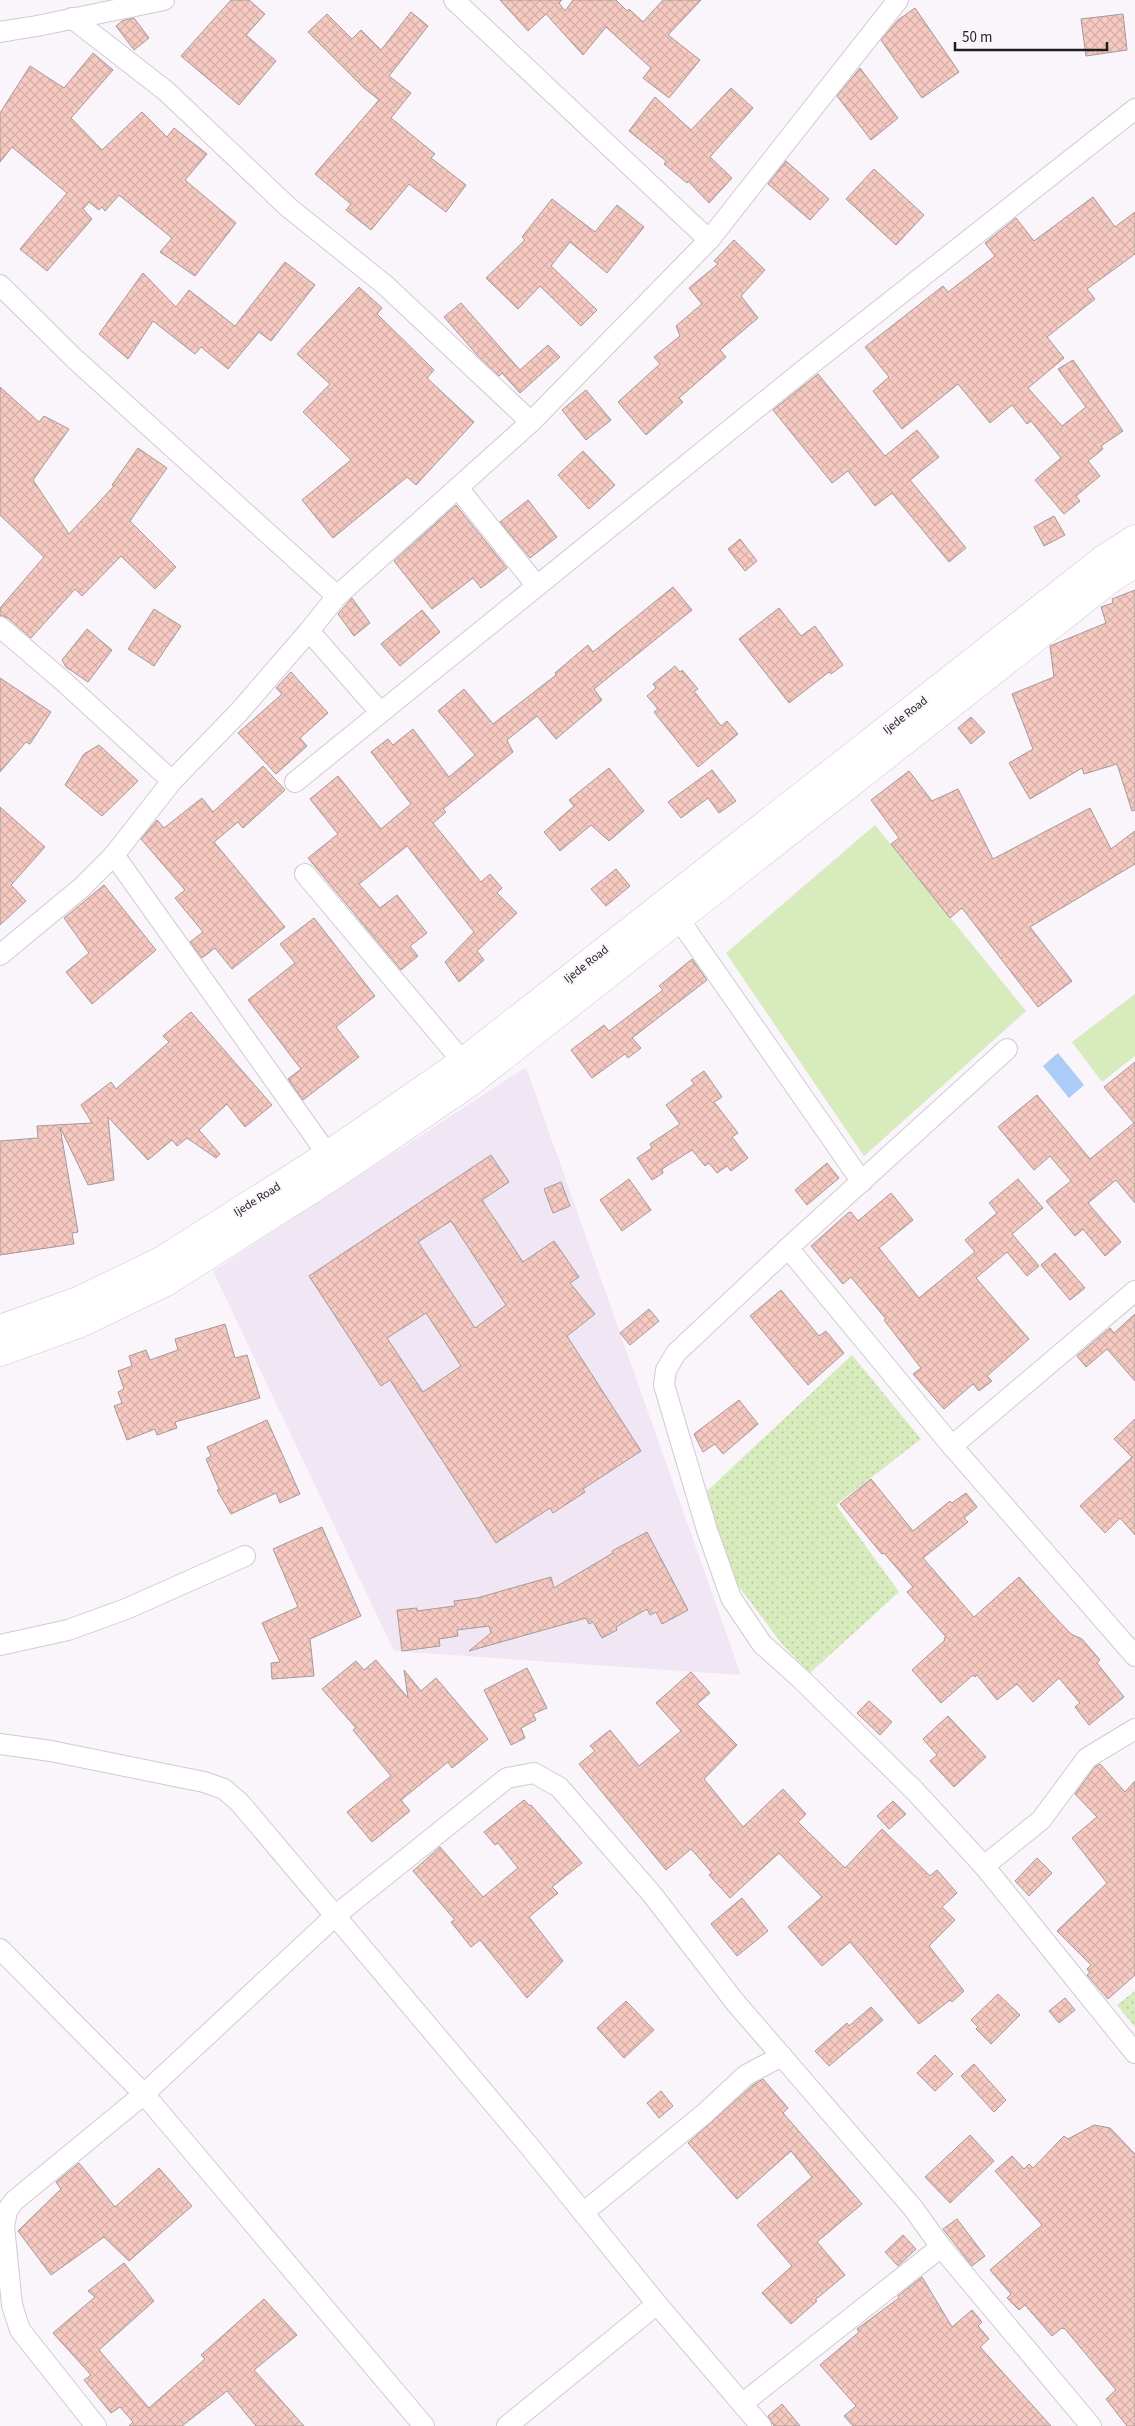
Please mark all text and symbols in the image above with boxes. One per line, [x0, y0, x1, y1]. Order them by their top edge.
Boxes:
scale bar [955, 20, 1108, 52]
text: 50 m [962, 27, 992, 48]
street label: Ijede Road [879, 692, 931, 738]
street label: Ijede Road [560, 941, 612, 987]
street label: Ijede Road [230, 1178, 284, 1221]

